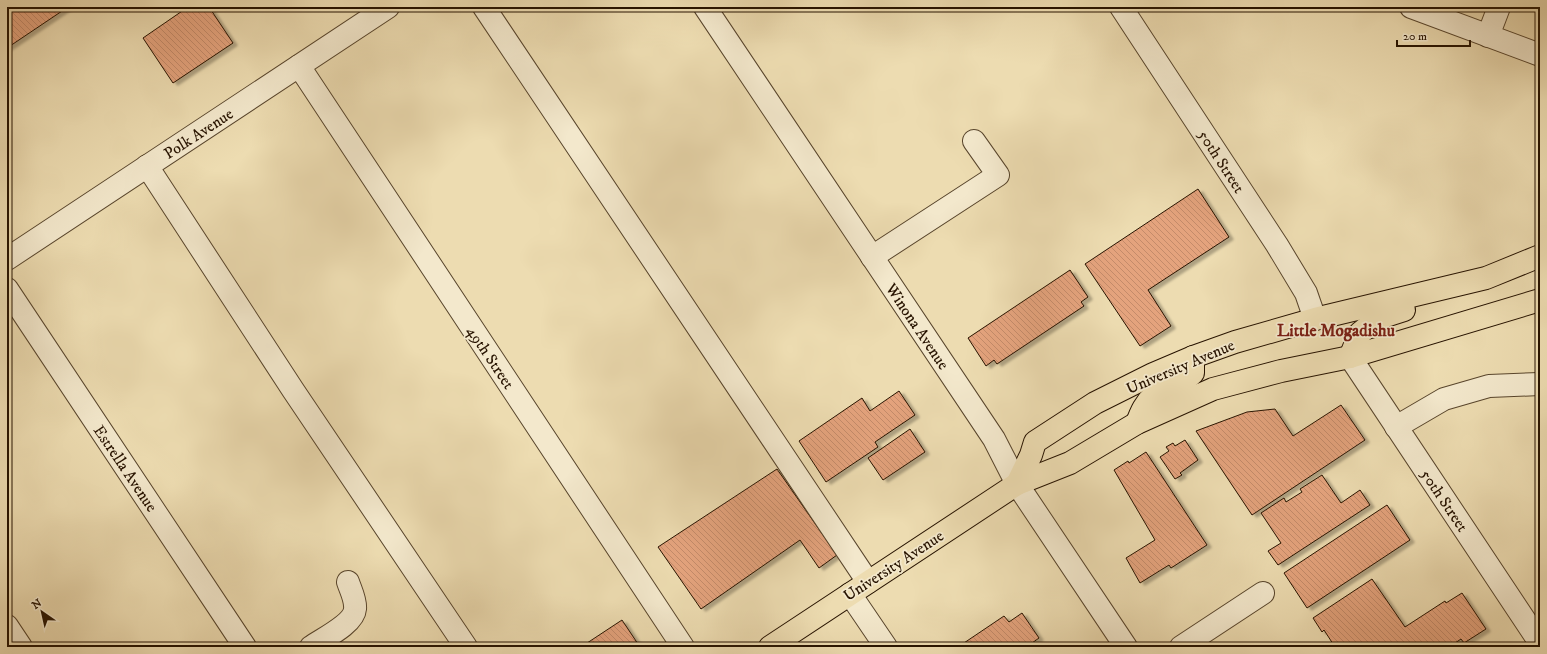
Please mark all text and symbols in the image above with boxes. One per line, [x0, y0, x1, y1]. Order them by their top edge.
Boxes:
scale bar [1397, 22, 1470, 48]
text: 20 m [1403, 29, 1427, 44]
street label: Polk Avenue [160, 104, 237, 164]
street label: 50th Street [1193, 126, 1249, 197]
street label: Winona Avenue [880, 279, 954, 374]
district label: Little Mogadishu [1277, 320, 1395, 342]
street label: 49th Street [462, 322, 519, 393]
street label: University Avenue [1123, 335, 1238, 399]
street label: Estrella Avenue [89, 421, 162, 516]
street label: 50th Street [1416, 465, 1472, 536]
street label: University Avenue [840, 526, 948, 606]
north arrow [22, 592, 62, 632]
text: N [29, 596, 45, 613]

